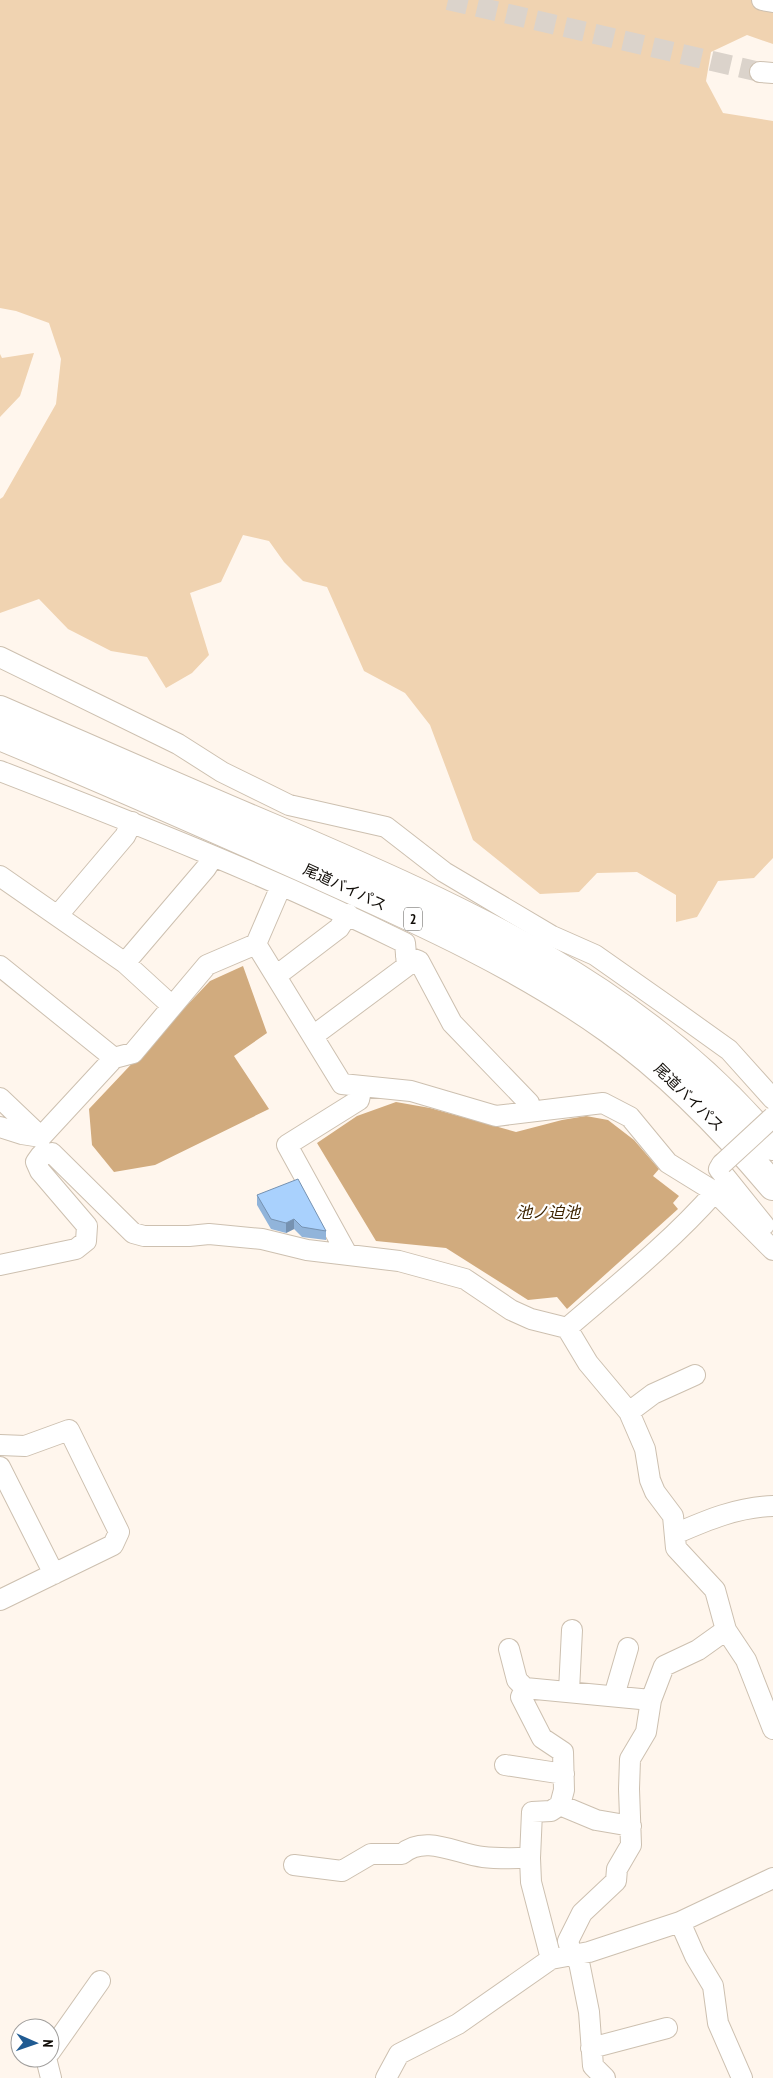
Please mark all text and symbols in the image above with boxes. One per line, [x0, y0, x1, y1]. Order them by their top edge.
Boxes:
street label: 尾道バイパス [300, 859, 390, 915]
road number: 2 [404, 908, 422, 931]
street label: 尾道バイパス [650, 1059, 728, 1135]
water label: 池ノ迫池 [516, 1202, 582, 1222]
north arrow [10, 2018, 60, 2068]
text: N [39, 2039, 57, 2048]

